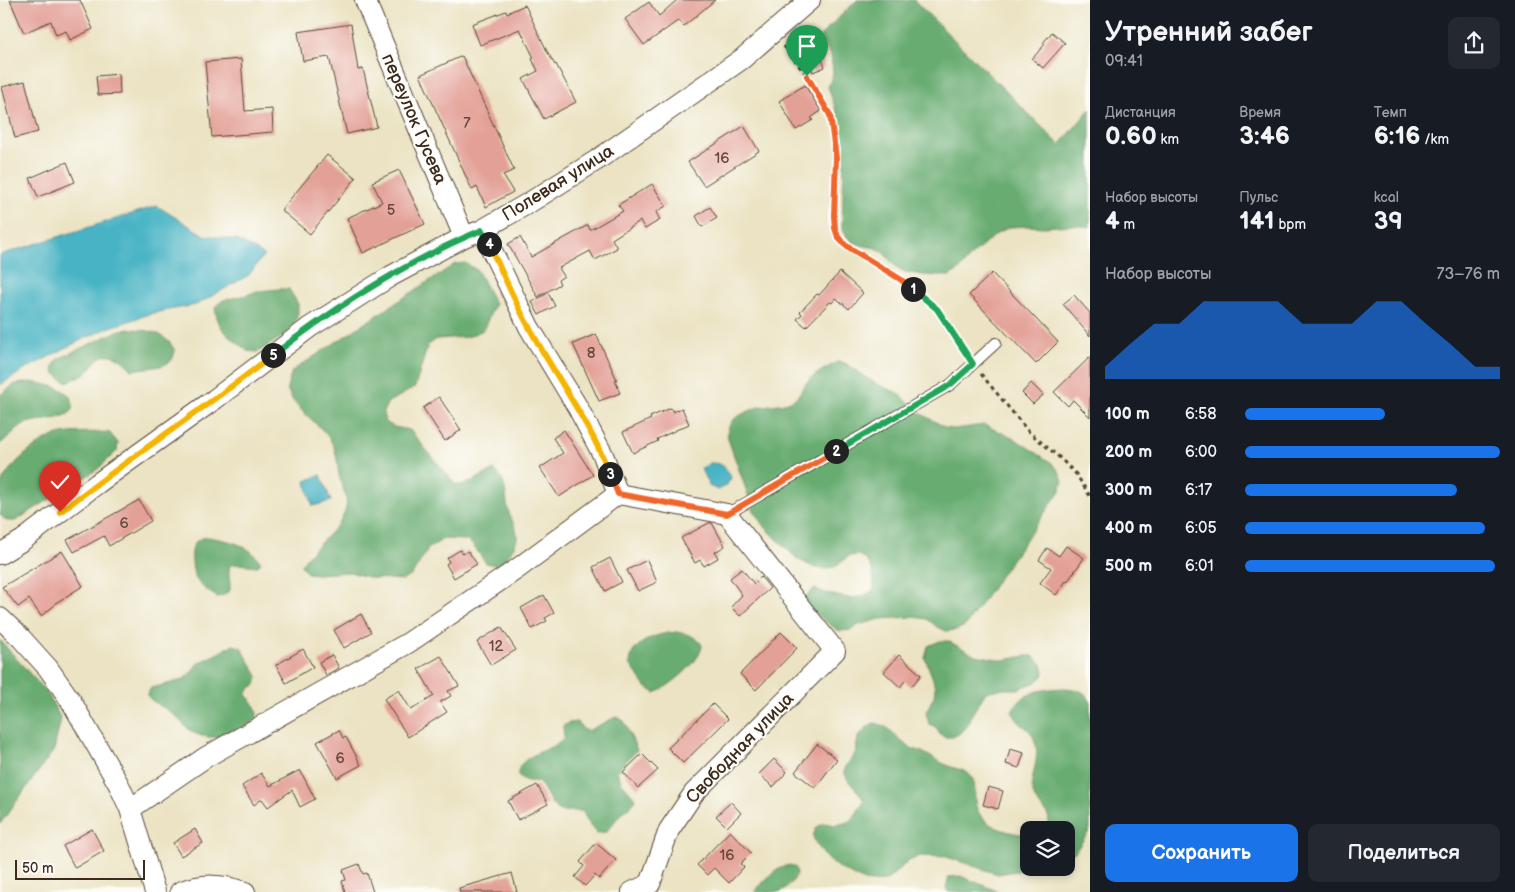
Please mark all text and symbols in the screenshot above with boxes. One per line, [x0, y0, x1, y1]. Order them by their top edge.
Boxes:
text: Утренний забег [1105, 16, 1313, 49]
button: share [1448, 17, 1500, 69]
pin [786, 25, 828, 76]
icon: arrive [793, 32, 821, 60]
street label: переулок Гусева [377, 50, 451, 188]
text: 09:41 [1105, 52, 1143, 71]
text: Дистанция [1105, 104, 1176, 121]
text: Время [1239, 104, 1281, 121]
text: Темп [1374, 104, 1407, 121]
house number: 7 [463, 114, 471, 133]
text: 0.60 [1105, 121, 1157, 152]
text: 3:46 [1239, 121, 1290, 152]
text: 6:16 [1374, 121, 1420, 152]
text: km [1157, 131, 1179, 148]
text: /km [1420, 131, 1449, 148]
street label: Полевая улица [498, 140, 618, 226]
house number: 16 [715, 149, 729, 168]
text: Набор высоты [1105, 189, 1198, 206]
text: Пульс [1239, 189, 1278, 206]
text: kcal [1374, 189, 1399, 206]
house number: 5 [387, 201, 395, 220]
text: 4 [1105, 206, 1120, 237]
text: 141 [1239, 206, 1275, 237]
text: 39 [1374, 206, 1403, 237]
text: m [1120, 216, 1135, 233]
text: bpm [1275, 216, 1306, 233]
pin: 4 [476, 232, 502, 256]
text: 4 [485, 236, 494, 253]
text: Набор высоты [1105, 265, 1212, 284]
text: 73–76 m [1437, 265, 1500, 284]
pin: 1 [900, 276, 926, 302]
text: 1 [911, 281, 916, 298]
pin: 5 [260, 342, 286, 368]
house number: 8 [587, 344, 596, 363]
text: 5 [269, 347, 278, 364]
text: 100 m [1105, 405, 1150, 424]
text: 6:58 [1185, 405, 1217, 424]
pin: 2 [824, 438, 848, 464]
text: 2 [832, 443, 841, 460]
text: 200 m [1105, 443, 1152, 462]
text: 6:00 [1185, 443, 1217, 462]
pin [39, 461, 81, 512]
pin: 3 [598, 462, 622, 486]
text: 3 [606, 466, 615, 483]
icon: check [46, 468, 74, 496]
text: 300 m [1105, 481, 1152, 500]
text: 6:17 [1185, 481, 1212, 500]
house number: 6 [119, 514, 129, 533]
text: 400 m [1105, 519, 1152, 538]
text: 6:05 [1185, 519, 1217, 538]
text: 500 m [1105, 557, 1152, 576]
text: 6:01 [1185, 557, 1214, 576]
house number: 12 [489, 637, 503, 656]
street label: Свободная улица [682, 688, 799, 808]
house number: 6 [335, 749, 345, 768]
map controls [1020, 821, 1075, 876]
button: layers [1020, 821, 1075, 876]
button: Сохранить [1105, 824, 1298, 882]
button: Поделиться [1308, 824, 1500, 882]
house number: 16 [720, 846, 734, 865]
scale bar [15, 857, 145, 880]
text: 50 m [22, 860, 54, 877]

